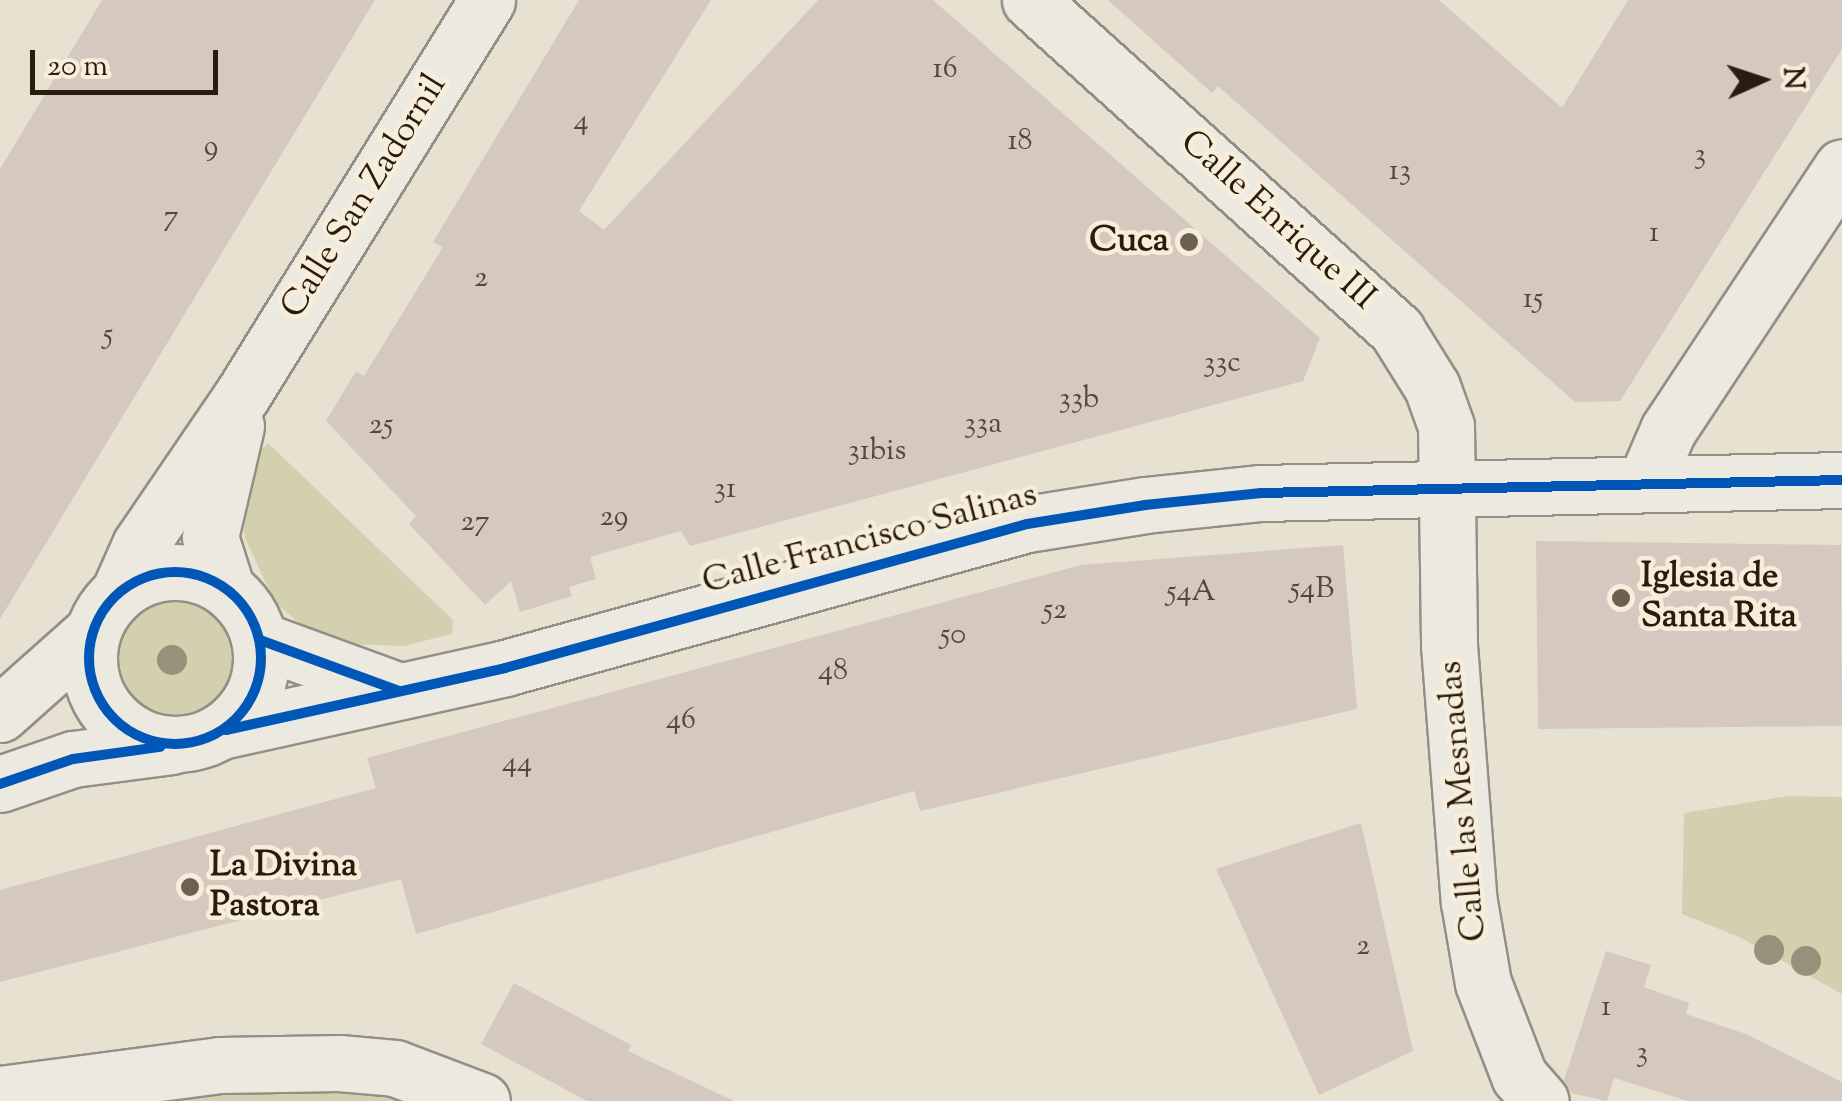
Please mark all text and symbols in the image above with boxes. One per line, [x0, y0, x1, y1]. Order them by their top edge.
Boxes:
scale bar [35, 30, 222, 92]
north arrow [1712, 30, 1812, 130]
text: 20 m [47, 46, 108, 89]
house number: 16 [932, 52, 958, 88]
text: N [1771, 66, 1813, 91]
street label: Calle San Zadornil [273, 67, 457, 327]
house number: 4 [573, 104, 589, 140]
street label: Calle Enrique III [1171, 122, 1383, 320]
house number: 18 [1007, 124, 1033, 160]
house number: 9 [204, 130, 218, 166]
house number: 3 [1694, 138, 1706, 174]
house number: 13 [1389, 154, 1411, 190]
house number: 7 [163, 200, 179, 236]
house number: 1 [1649, 216, 1659, 252]
place label: Cuca [1089, 221, 1169, 263]
marker: Cuca [1178, 231, 1200, 253]
house number: 2 [474, 261, 488, 297]
house number: 15 [1523, 282, 1543, 318]
house number: 5 [103, 318, 113, 354]
house number: 33c [1203, 346, 1241, 382]
house number: 33b [1059, 382, 1099, 418]
house number: 33a [964, 407, 1002, 443]
house number: 25 [369, 408, 393, 444]
house number: 31bis [848, 434, 906, 470]
house number: 31 [714, 472, 736, 508]
street label: Calle Francisco Salinas [698, 475, 1042, 605]
house number: 29 [600, 500, 628, 536]
house number: 27 [460, 505, 490, 541]
place label: Iglesia de Santa Rita [1641, 557, 1797, 639]
house number: 54B [1290, 572, 1334, 608]
house number: 54A [1166, 575, 1216, 611]
marker: Iglesia de Santa Rita [1610, 587, 1632, 609]
house number: 52 [1043, 593, 1067, 629]
house number: 50 [940, 618, 966, 654]
house number: 48 [818, 654, 848, 690]
street label: Calle las Mesnadas [1431, 659, 1497, 943]
house number: 46 [666, 703, 696, 739]
house number: 44 [502, 746, 532, 782]
place label: La Divina Pastora [210, 846, 357, 928]
marker: La Divina Pastora [179, 876, 201, 898]
house number: 2 [1356, 929, 1370, 965]
house number: 1 [1601, 990, 1611, 1026]
house number: 3 [1636, 1036, 1648, 1072]

